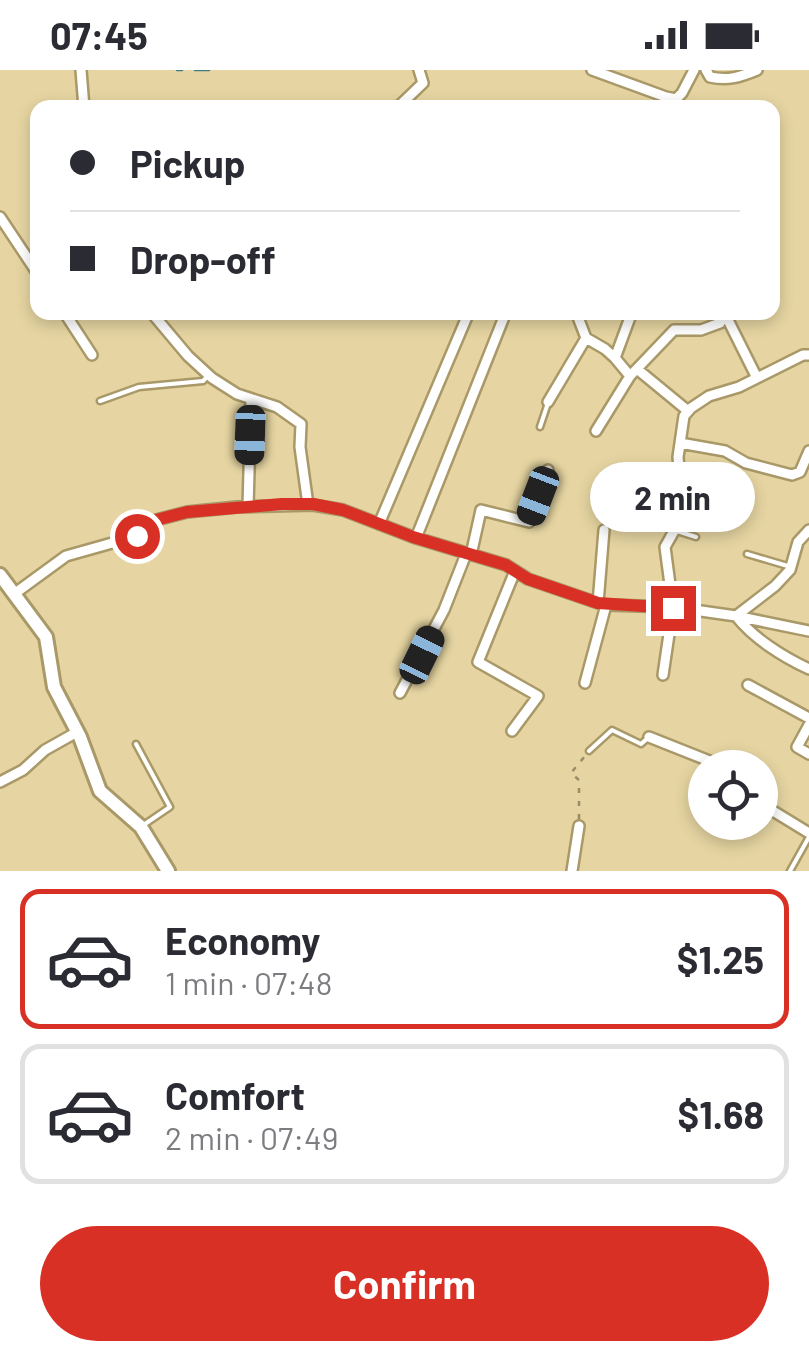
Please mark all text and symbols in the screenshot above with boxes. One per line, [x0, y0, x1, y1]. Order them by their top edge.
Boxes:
text: 07:45 [50, 12, 148, 58]
text: Pickup [130, 140, 245, 186]
text: Drop-off [130, 236, 276, 282]
car [234, 404, 266, 466]
car [513, 463, 563, 529]
callout: 2 min [590, 463, 756, 533]
text: 2 min [634, 478, 711, 516]
route start [115, 514, 160, 559]
route end [651, 586, 696, 631]
car [395, 621, 449, 689]
map controls [688, 750, 778, 840]
button: locate [688, 750, 778, 840]
icon: car [45, 914, 135, 1004]
text: Economy [165, 917, 320, 963]
text: $1.25 [677, 936, 764, 982]
text: 1 min · 07:48 [165, 963, 332, 1001]
icon: car [45, 1069, 135, 1159]
text: Comfort [165, 1072, 305, 1118]
text: $1.68 [678, 1091, 764, 1137]
text: 2 min · 07:49 [165, 1118, 338, 1156]
button: Confirm [40, 1226, 769, 1341]

